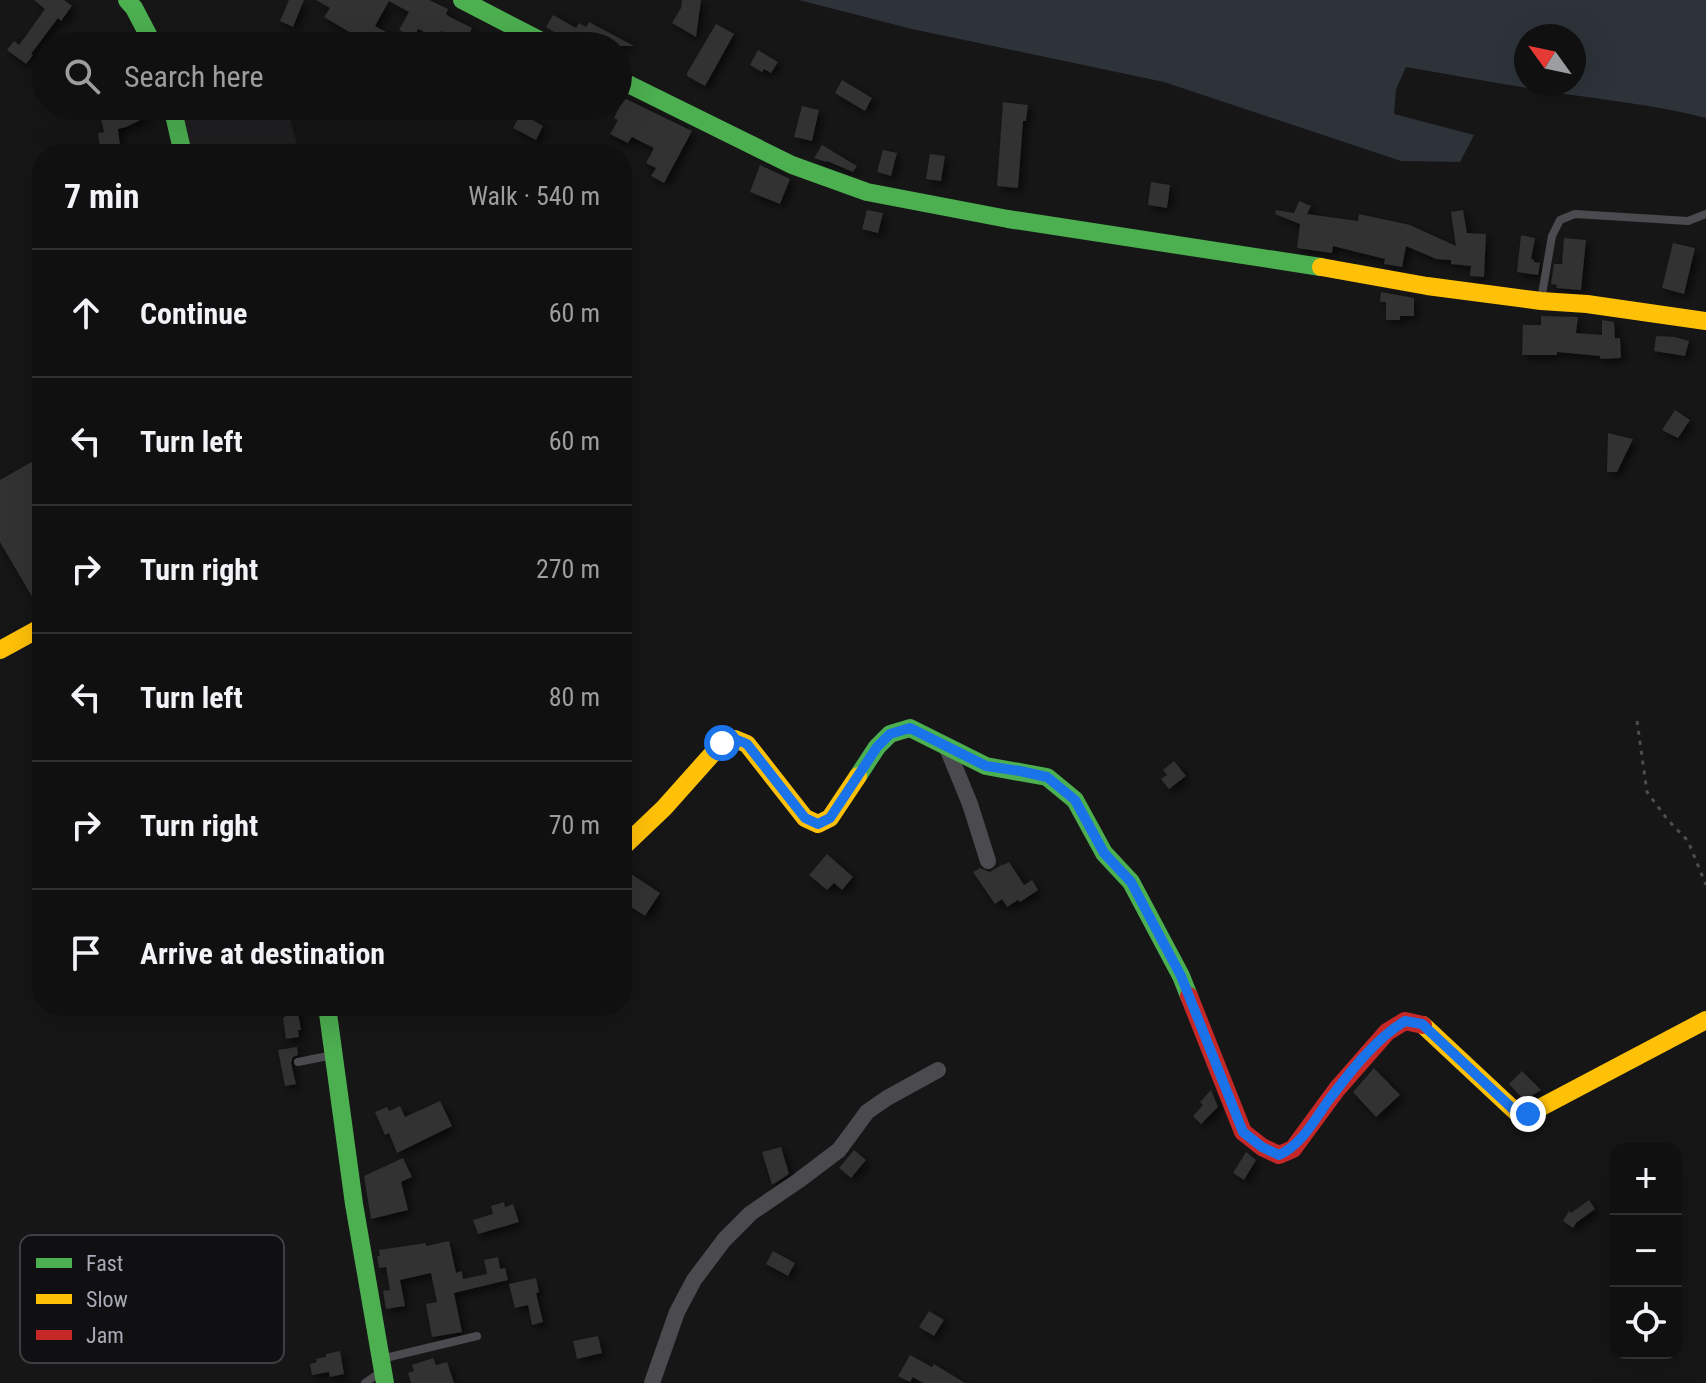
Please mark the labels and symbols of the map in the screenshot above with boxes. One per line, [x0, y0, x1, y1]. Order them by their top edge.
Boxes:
north arrow [1514, 24, 1586, 96]
route start [704, 725, 740, 761]
route end [1510, 1096, 1546, 1132]
legend [20, 1235, 284, 1363]
text: Fast [86, 1251, 123, 1276]
text: Slow [86, 1287, 128, 1312]
text: Jam [86, 1323, 124, 1348]

